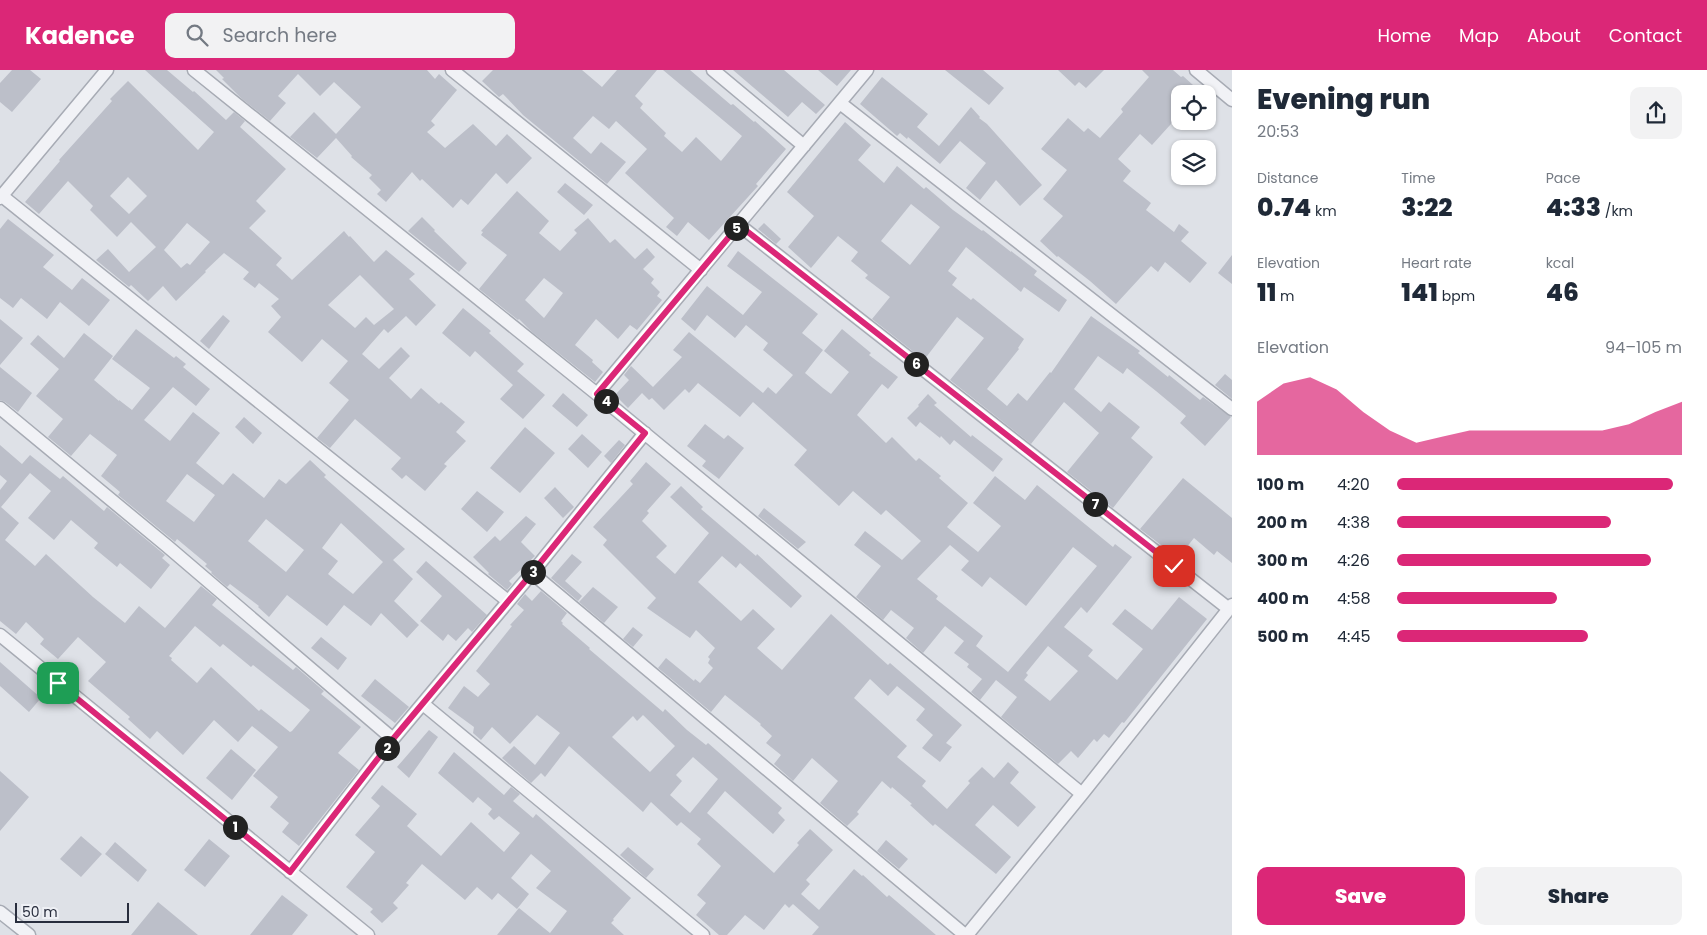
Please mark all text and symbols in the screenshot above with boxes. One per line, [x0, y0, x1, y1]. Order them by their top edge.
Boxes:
search box [165, 13, 515, 58]
text: Kadence [25, 19, 135, 52]
icon: search [183, 21, 211, 49]
text: Search here [223, 22, 337, 49]
text: Home [1377, 23, 1431, 48]
text: Map [1459, 23, 1499, 48]
text: About [1527, 23, 1581, 48]
text: Contact [1609, 23, 1682, 48]
text: Evening run [1257, 80, 1430, 119]
map controls [1171, 85, 1216, 185]
button: locate [1171, 85, 1216, 130]
button: share [1630, 87, 1682, 139]
text: 20:53 [1257, 120, 1299, 143]
button: layers [1171, 140, 1216, 185]
text: Distance [1257, 168, 1318, 188]
text: Time [1401, 168, 1435, 188]
text: Pace [1546, 168, 1580, 188]
text: 0.74 [1257, 190, 1311, 225]
text: 3:22 [1401, 190, 1453, 225]
text: 4:33 [1546, 190, 1601, 225]
text: km [1311, 201, 1337, 221]
text: /km [1601, 201, 1633, 221]
pin: 5 [724, 216, 748, 240]
text: 5 [732, 218, 741, 238]
text: Elevation [1257, 253, 1320, 273]
text: Heart rate [1401, 253, 1472, 273]
text: kcal [1546, 253, 1574, 273]
text: 11 [1257, 275, 1276, 310]
text: 141 [1401, 275, 1438, 310]
text: 46 [1546, 275, 1579, 310]
text: m [1276, 286, 1295, 306]
text: bpm [1438, 286, 1475, 306]
text: Elevation [1257, 336, 1329, 359]
text: 94–105 m [1605, 336, 1682, 359]
pin: 6 [904, 352, 928, 376]
text: 6 [912, 354, 921, 374]
pin: 4 [594, 388, 618, 414]
text: 4 [602, 391, 611, 411]
text: 100 m [1257, 473, 1304, 496]
text: 4:20 [1337, 473, 1370, 496]
pin: 7 [1082, 492, 1108, 516]
text: 7 [1092, 494, 1099, 514]
text: 200 m [1257, 511, 1307, 534]
text: 4:38 [1337, 511, 1370, 534]
pin [1153, 545, 1195, 587]
text: 300 m [1257, 549, 1308, 572]
text: 4:26 [1337, 549, 1370, 572]
icon: check [1160, 552, 1188, 580]
pin: 3 [520, 560, 546, 584]
text: 3 [529, 562, 538, 582]
text: 400 m [1257, 587, 1309, 610]
text: 4:58 [1337, 587, 1371, 610]
text: 500 m [1257, 625, 1309, 648]
text: 4:45 [1337, 625, 1371, 648]
pin [37, 662, 79, 704]
icon: arrive [44, 669, 72, 697]
pin: 2 [374, 736, 400, 760]
text: 2 [384, 738, 392, 758]
pin: 1 [222, 814, 248, 840]
text: 1 [233, 817, 238, 837]
button: Save [1257, 867, 1465, 925]
button: Share [1475, 867, 1682, 925]
scale bar [15, 900, 129, 923]
text: 50 m [22, 902, 58, 922]

